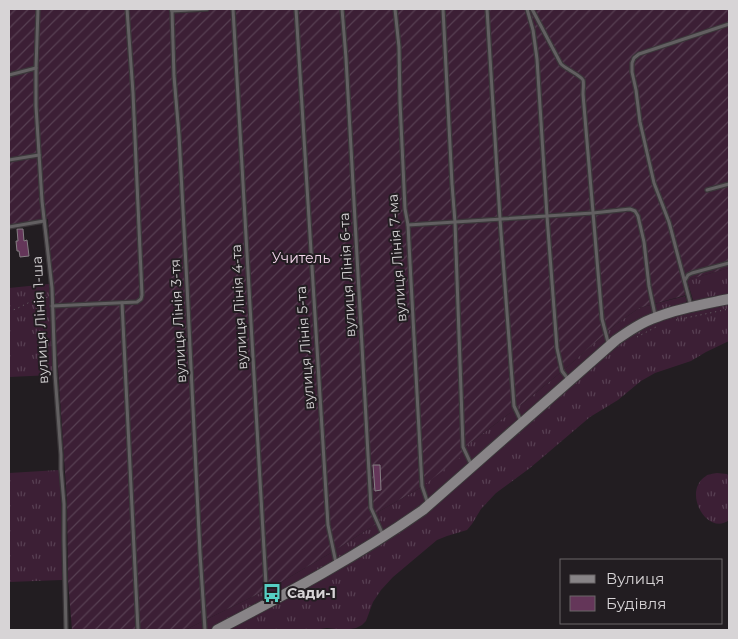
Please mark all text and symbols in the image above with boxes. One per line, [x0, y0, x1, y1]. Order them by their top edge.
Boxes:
street label: вулиця Лінія 7-ма [384, 193, 410, 323]
street label: вулиця Лінія 6-та [335, 212, 359, 338]
street label: вулиця Лінія 4-та [227, 244, 251, 370]
park label: Учитель [272, 249, 330, 267]
street label: вулиця Лінія 1-ша [28, 256, 52, 384]
street label: вулиця Лінія 3-тя [166, 258, 190, 384]
street label: вулиця Лінія 5-та [292, 285, 318, 411]
legend [560, 559, 723, 624]
text: Вулиця [606, 569, 664, 588]
bus stop icon: Сади-1 [261, 582, 283, 604]
place label: Сади-1 [287, 584, 336, 602]
text: Будівля [606, 594, 666, 613]

